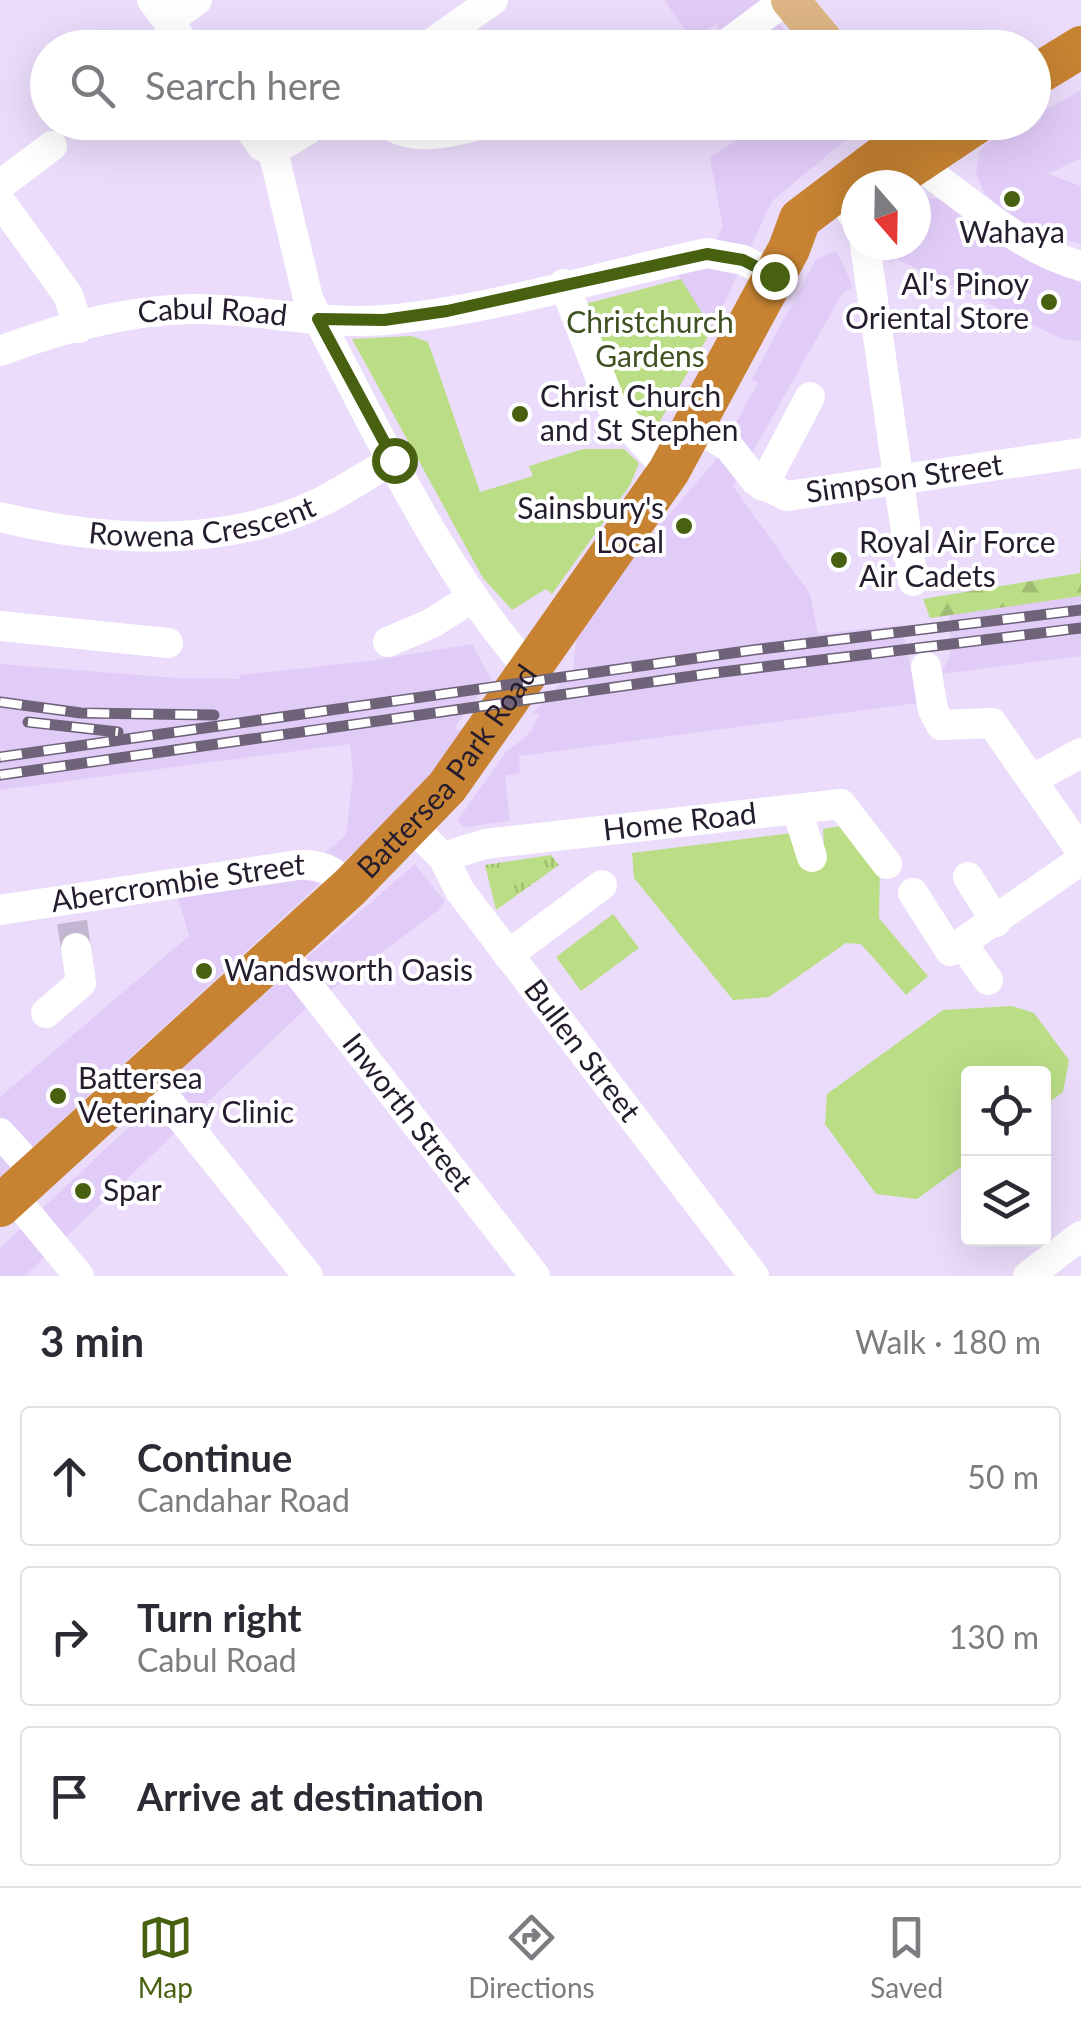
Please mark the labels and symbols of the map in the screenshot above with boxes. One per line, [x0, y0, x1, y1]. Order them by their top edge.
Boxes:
north arrow [841, 170, 931, 260]
marker: Wahaya [1001, 188, 1023, 210]
place label: Wahaya [959, 213, 1065, 249]
route end [752, 254, 798, 300]
place label: Al's Pinoy Oriental Store [845, 265, 1030, 335]
street label: Cabul Road [135, 289, 289, 332]
marker: Al's Pinoy Oriental Store [1038, 291, 1060, 313]
park label: Christchurch Gardens [566, 303, 734, 373]
place label: Christ Church and St Stephen [540, 377, 738, 447]
marker: Christ Church and St Stephen [509, 403, 531, 425]
route start [372, 438, 418, 484]
street label: Simpson Street [803, 445, 1005, 509]
street label: Rowena Crescent [87, 487, 321, 553]
place label: Sainsbury's Local [517, 489, 664, 559]
marker: Sainsbury's Local [673, 515, 695, 537]
place label: Royal Air Force Air Cadets [859, 523, 1055, 593]
marker: Royal Air Force Air Cadets [828, 549, 850, 571]
street label: Battersea Park Road [349, 657, 543, 885]
street label: Home Road [601, 794, 758, 847]
street label: Abercrombie Street [48, 845, 306, 918]
place label: Wandsworth Oasis [224, 951, 473, 987]
marker: Wandsworth Oasis [193, 960, 215, 982]
street label: Bullen Street [518, 971, 649, 1128]
street label: Inworth Street [336, 1025, 482, 1198]
place label: Battersea Veterinary Clinic [78, 1059, 294, 1129]
marker: Battersea Veterinary Clinic [47, 1085, 69, 1107]
place label: Spar [103, 1171, 162, 1207]
marker: Spar [72, 1180, 94, 1202]

